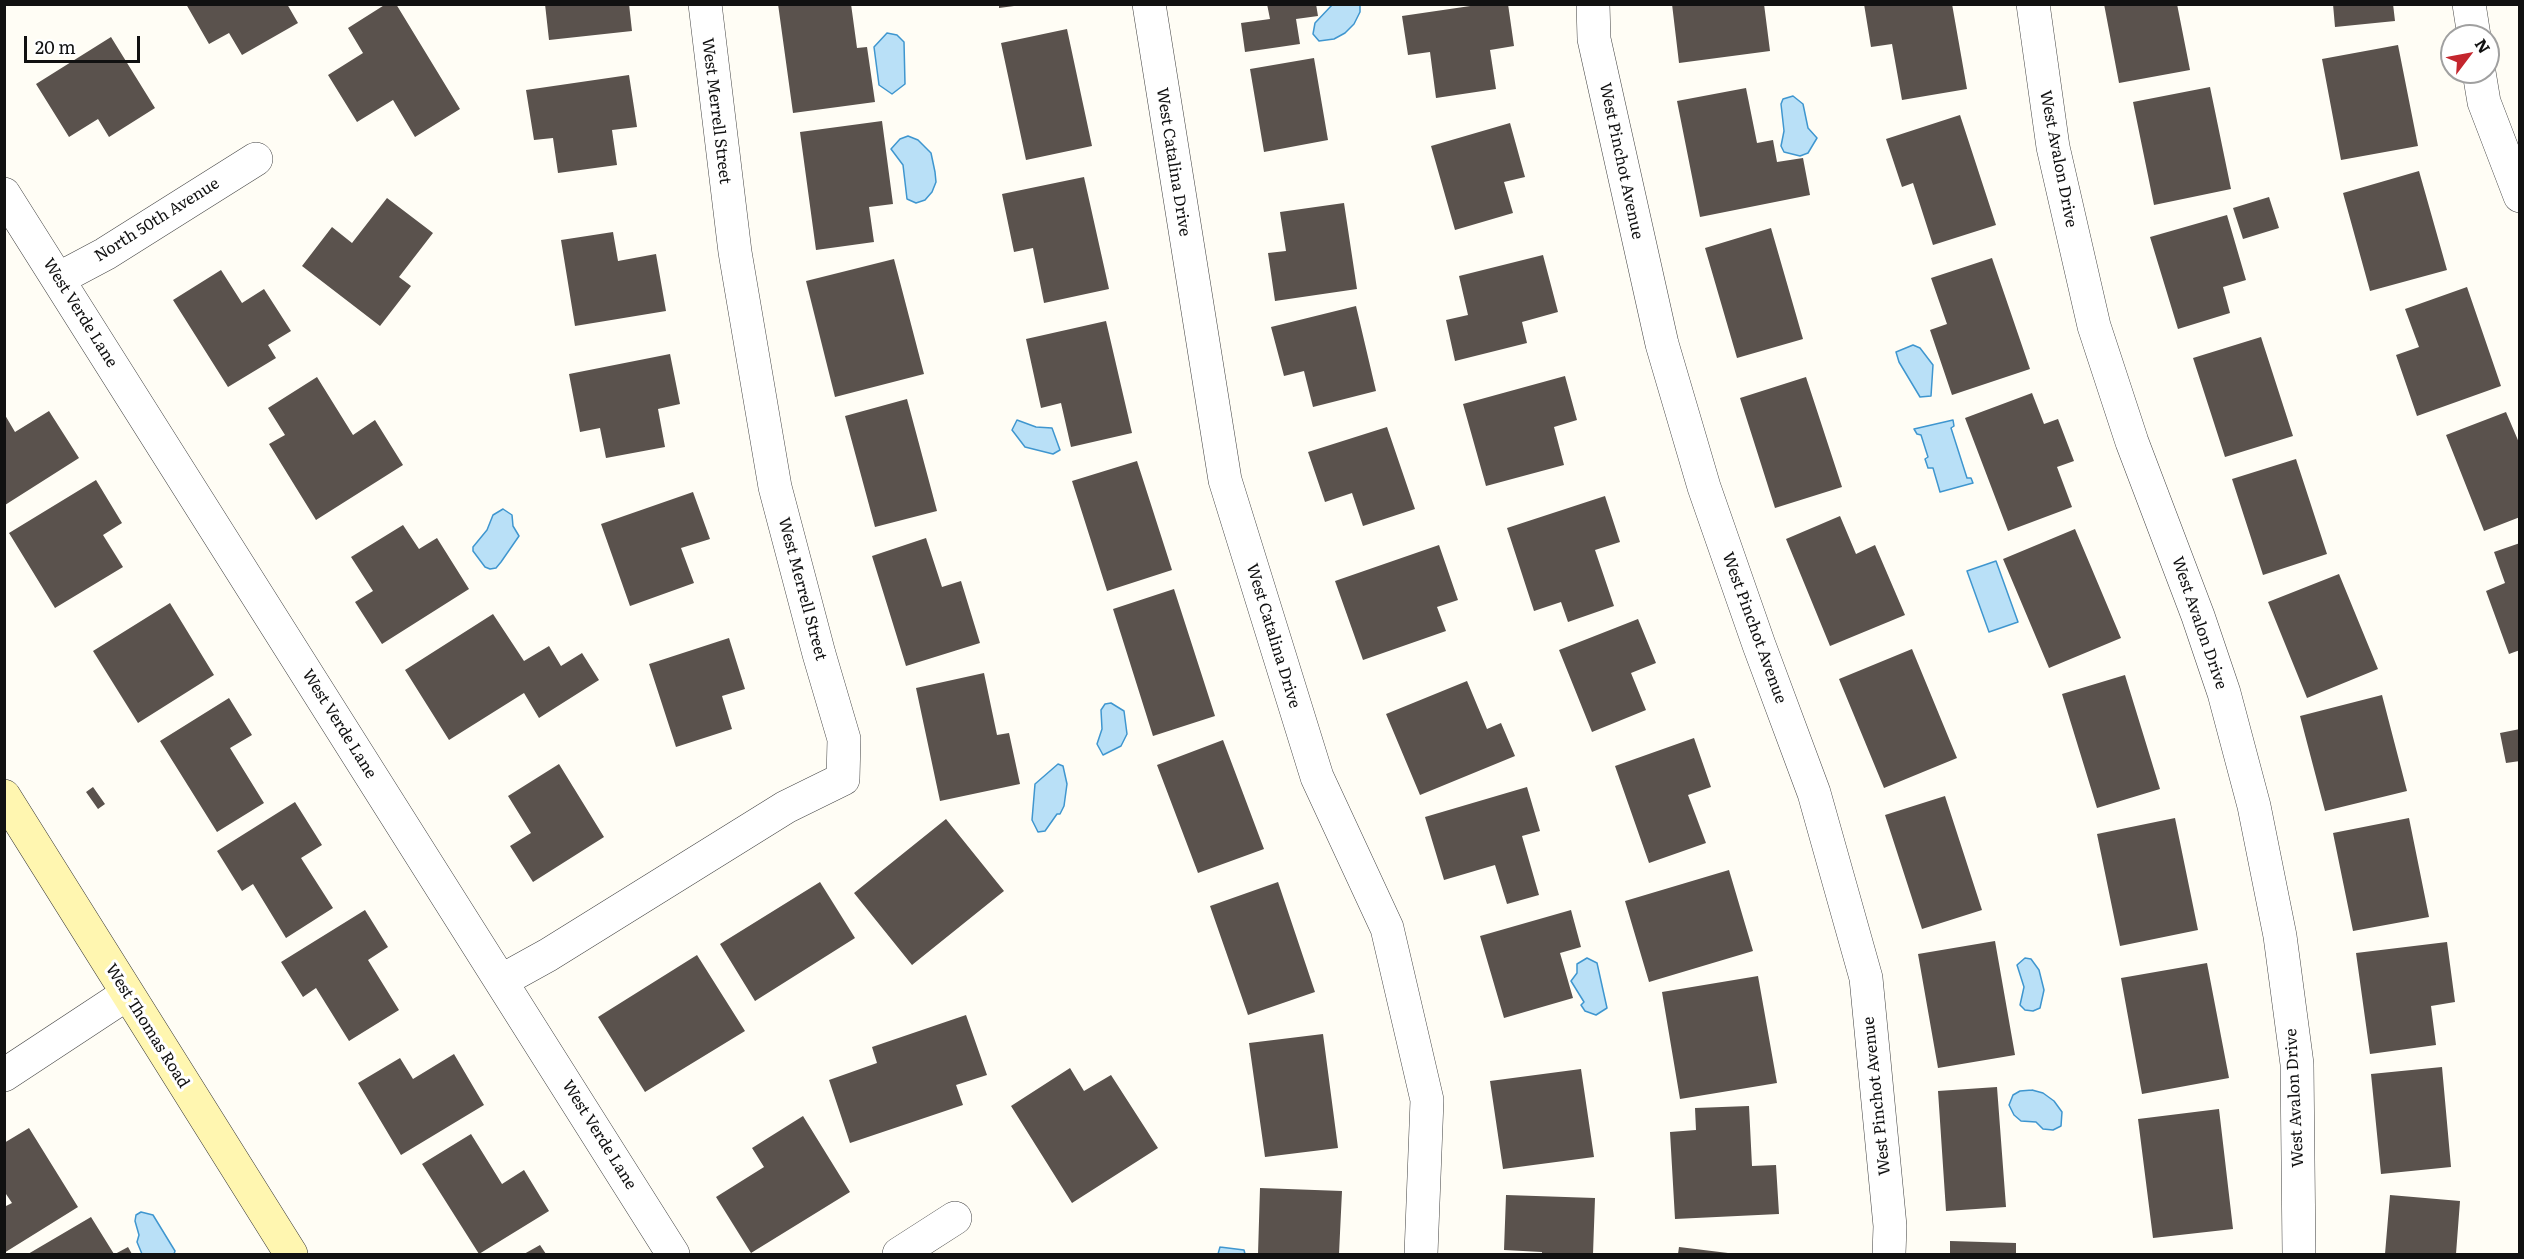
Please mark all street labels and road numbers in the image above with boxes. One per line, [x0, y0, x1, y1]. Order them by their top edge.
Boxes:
street label: West Merrell Street [697, 37, 735, 185]
street label: West Pinchot Avenue [1595, 81, 1647, 241]
street label: West Catalina Drive [1152, 86, 1194, 238]
street label: West Avalon Drive [2035, 89, 2081, 229]
street label: North 50th Avenue [91, 174, 223, 266]
street label: West Verde Lane [39, 255, 121, 371]
street label: West Merrell Street [774, 515, 830, 663]
street label: West Pinchot Avenue [1718, 550, 1790, 706]
street label: West Avalon Drive [2167, 554, 2231, 692]
street label: West Catalina Drive [1242, 561, 1304, 711]
street label: West Verde Lane [298, 666, 380, 782]
street label: West Thomas Road [101, 960, 193, 1092]
street label: West Pinchot Avenue [1859, 1016, 1895, 1176]
street label: West Avalon Drive [2282, 1028, 2308, 1168]
street label: West Verde Lane [558, 1077, 640, 1193]

